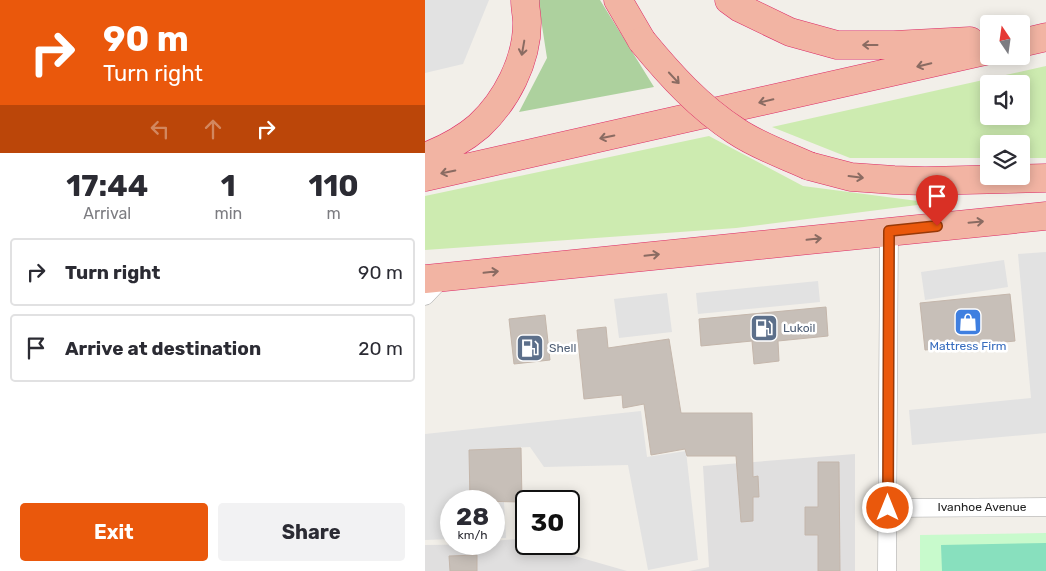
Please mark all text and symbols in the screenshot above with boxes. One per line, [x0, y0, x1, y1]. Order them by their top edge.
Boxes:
north arrow [980, 15, 1030, 65]
map controls [980, 15, 1030, 185]
text: 90 m [103, 18, 189, 60]
icon: right [20, 20, 85, 85]
one-way arrow [518, 40, 528, 56]
one-way arrow [862, 40, 878, 50]
text: Turn right [103, 60, 203, 87]
one-way arrow [917, 61, 933, 70]
one-way arrow [668, 72, 680, 85]
button: sound [980, 75, 1030, 125]
one-way arrow [758, 97, 774, 106]
icon: left [146, 115, 174, 143]
icon: ahead [199, 115, 227, 143]
icon: right [252, 115, 280, 143]
one-way arrow [600, 133, 616, 142]
button: layers [980, 135, 1030, 185]
one-way arrow [441, 167, 457, 177]
text: 17:44 [66, 168, 148, 204]
text: 1 [221, 168, 236, 204]
text: 110 [308, 168, 359, 204]
one-way arrow [848, 172, 864, 182]
pin [916, 175, 958, 226]
icon: arrive [923, 182, 951, 210]
text: Arrival [83, 204, 131, 223]
text: min [214, 204, 242, 223]
text: m [326, 204, 341, 223]
one-way arrow [967, 218, 983, 227]
one-way arrow [806, 234, 822, 244]
one-way arrow [644, 250, 660, 260]
icon: right [22, 258, 50, 286]
text: Turn right [65, 261, 160, 284]
text: 90 m [358, 261, 403, 284]
one-way arrow [483, 268, 499, 277]
shop icon: Mattress Firm [953, 307, 983, 337]
fuel station icon: Lukoil [749, 313, 779, 343]
place label: Lukoil [783, 321, 815, 335]
fuel station icon: Shell [515, 333, 545, 363]
icon: arrive [22, 334, 50, 362]
text: Arrive at destination [65, 337, 261, 360]
text: 20 m [358, 337, 403, 360]
place label: Mattress Firm [930, 339, 1006, 353]
place label: Shell [549, 341, 576, 355]
position arrow [861, 481, 913, 533]
speed limit sign: 30 [515, 490, 580, 555]
street label: Ivanhoe Avenue [937, 500, 1027, 514]
text: 28 [456, 502, 489, 531]
button: Exit [20, 503, 208, 561]
button: Share [218, 503, 405, 561]
text: km/h [458, 528, 487, 542]

